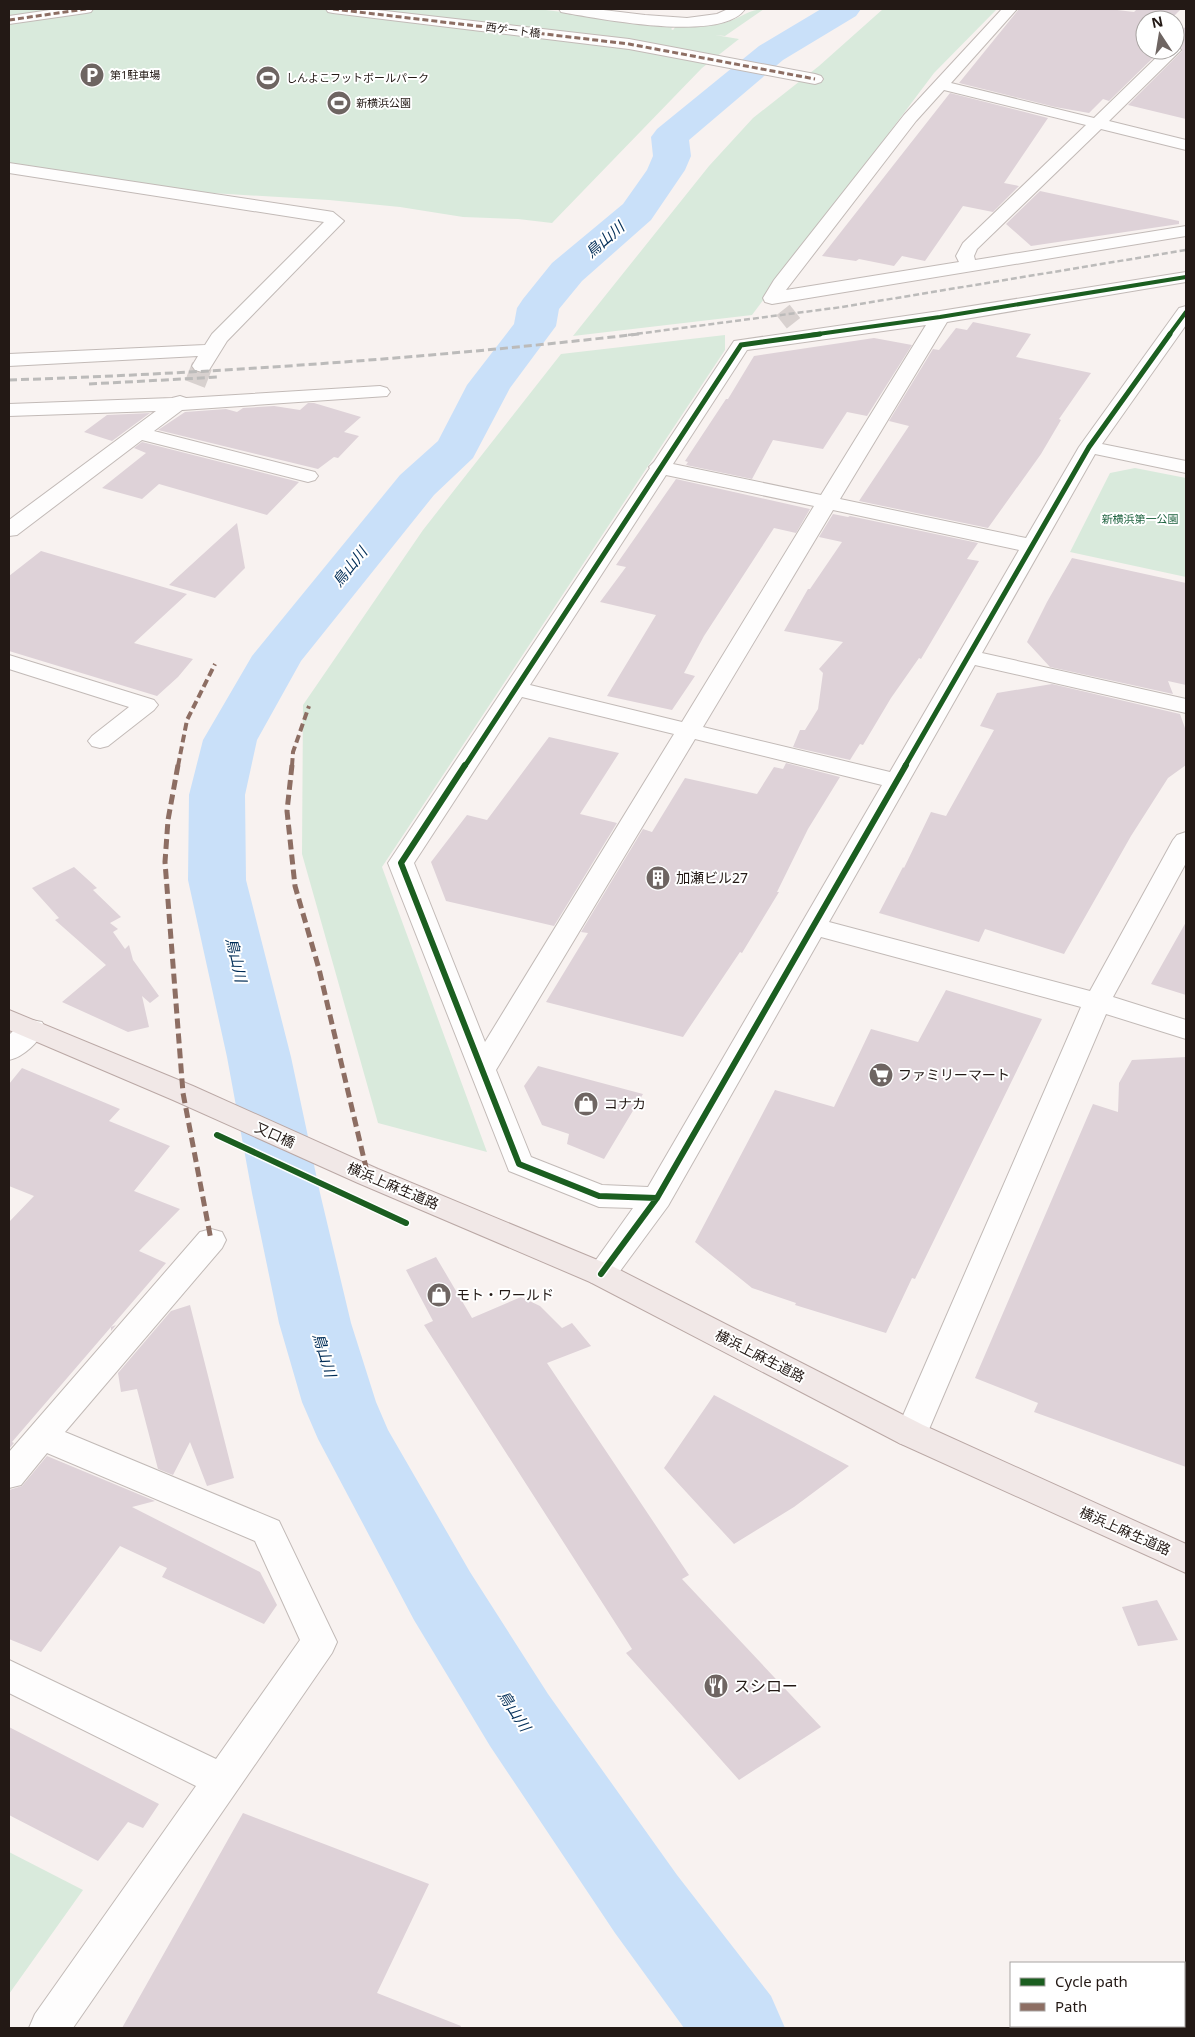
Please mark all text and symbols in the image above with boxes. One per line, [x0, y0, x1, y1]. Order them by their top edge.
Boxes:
north arrow [1135, 10, 1185, 60]
text: N [1150, 11, 1165, 32]
street label: 西ゲート橋 [485, 19, 541, 40]
parking icon: 第1駐車場 [79, 62, 105, 88]
sports icon: しんよこフットボールパーク [255, 65, 281, 91]
place label: 第1駐車場 [110, 67, 160, 82]
place label: しんよこフットボールパーク [286, 70, 429, 85]
sports icon: 新横浜公園 [326, 90, 352, 116]
place label: 新横浜公園 [356, 95, 411, 110]
water label: 鳥山川 [581, 216, 629, 262]
park label: 新横浜第一公園 [1102, 511, 1179, 526]
water label: 鳥山川 [327, 541, 372, 590]
building icon: 加瀬ビル27 [645, 865, 671, 891]
place label: 加瀬ビル27 [676, 868, 748, 887]
water label: 鳥山川 [222, 936, 252, 986]
supermarket icon: ファミリーマート [868, 1062, 894, 1088]
place label: ファミリーマート [898, 1065, 1010, 1084]
shop icon: コナカ [573, 1091, 599, 1117]
place label: コナカ [604, 1094, 646, 1113]
street label: 又口橋 [252, 1117, 298, 1152]
street label: 横浜上麻生道路 [344, 1158, 442, 1213]
shop icon: モト・ワールド [426, 1282, 452, 1308]
place label: モト・ワールド [456, 1285, 554, 1304]
street label: 横浜上麻生道路 [712, 1325, 808, 1386]
water label: 鳥山川 [309, 1330, 342, 1381]
street label: 横浜上麻生道路 [1077, 1502, 1174, 1559]
restaurant icon: スシロー [703, 1673, 729, 1699]
place label: スシロー [734, 1675, 798, 1697]
water label: 鳥山川 [494, 1686, 537, 1736]
legend [1010, 1962, 1185, 2027]
text: Cycle path [1055, 1971, 1128, 1991]
text: Path [1055, 1996, 1087, 2016]

